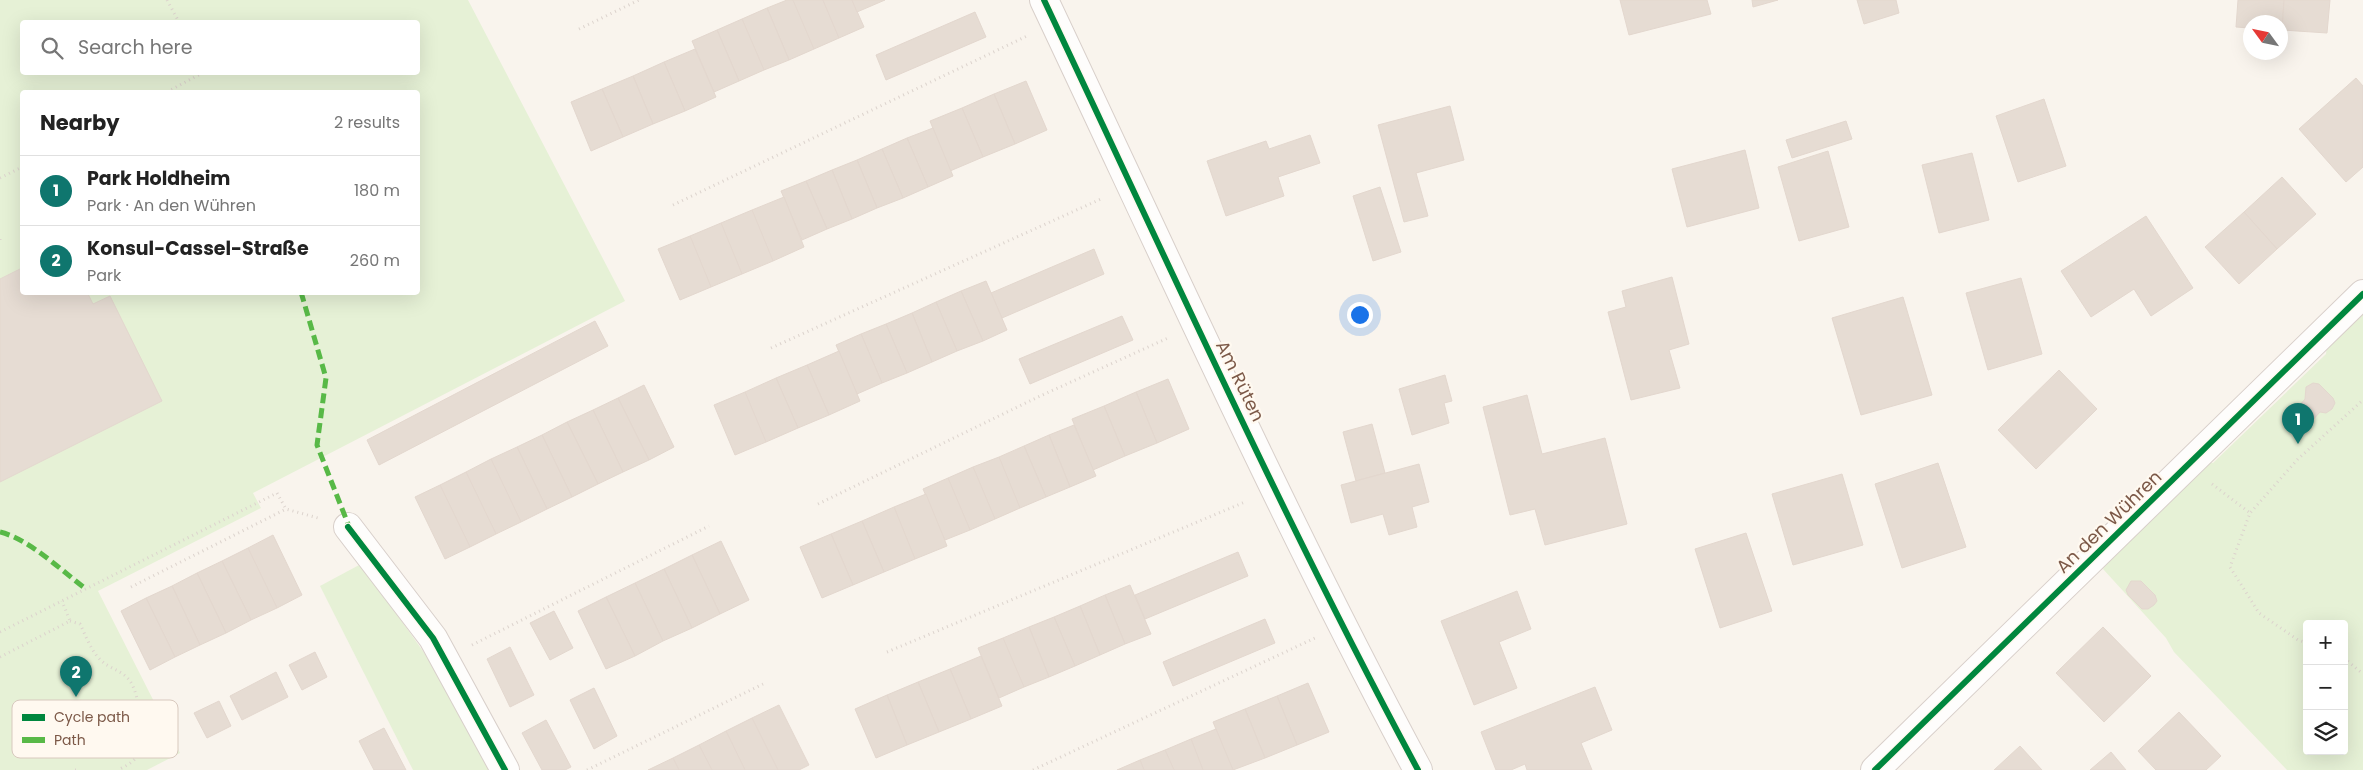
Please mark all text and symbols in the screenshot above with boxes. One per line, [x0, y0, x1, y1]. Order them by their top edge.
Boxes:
north arrow [2243, 15, 2288, 60]
search box [20, 20, 420, 75]
icon: search [38, 34, 66, 62]
text: Search here [78, 34, 192, 61]
text: Nearby [40, 108, 120, 137]
text: 2 results [334, 111, 400, 134]
text: Park Holdheim [87, 165, 230, 192]
text: 1 [53, 179, 59, 202]
text: 180 m [354, 179, 400, 202]
text: Park · An den Wühren [87, 194, 256, 217]
text: Konsul-Cassel-Straße [87, 235, 309, 262]
text: 2 [51, 249, 61, 272]
text: 260 m [350, 249, 400, 272]
text: Park [87, 264, 121, 287]
your location [1347, 302, 1373, 328]
street label: Am Rüten [1210, 336, 1271, 425]
pin: 1 [2282, 403, 2314, 444]
street label: An den Wühren [2050, 465, 2167, 579]
map controls [2303, 620, 2348, 755]
button: + [2303, 620, 2348, 665]
pin: 2 [60, 656, 92, 697]
button: − [2303, 665, 2348, 710]
legend [12, 700, 178, 758]
text: Cycle path [54, 707, 130, 727]
button: layers [2303, 710, 2348, 755]
text: Path [54, 730, 86, 750]

